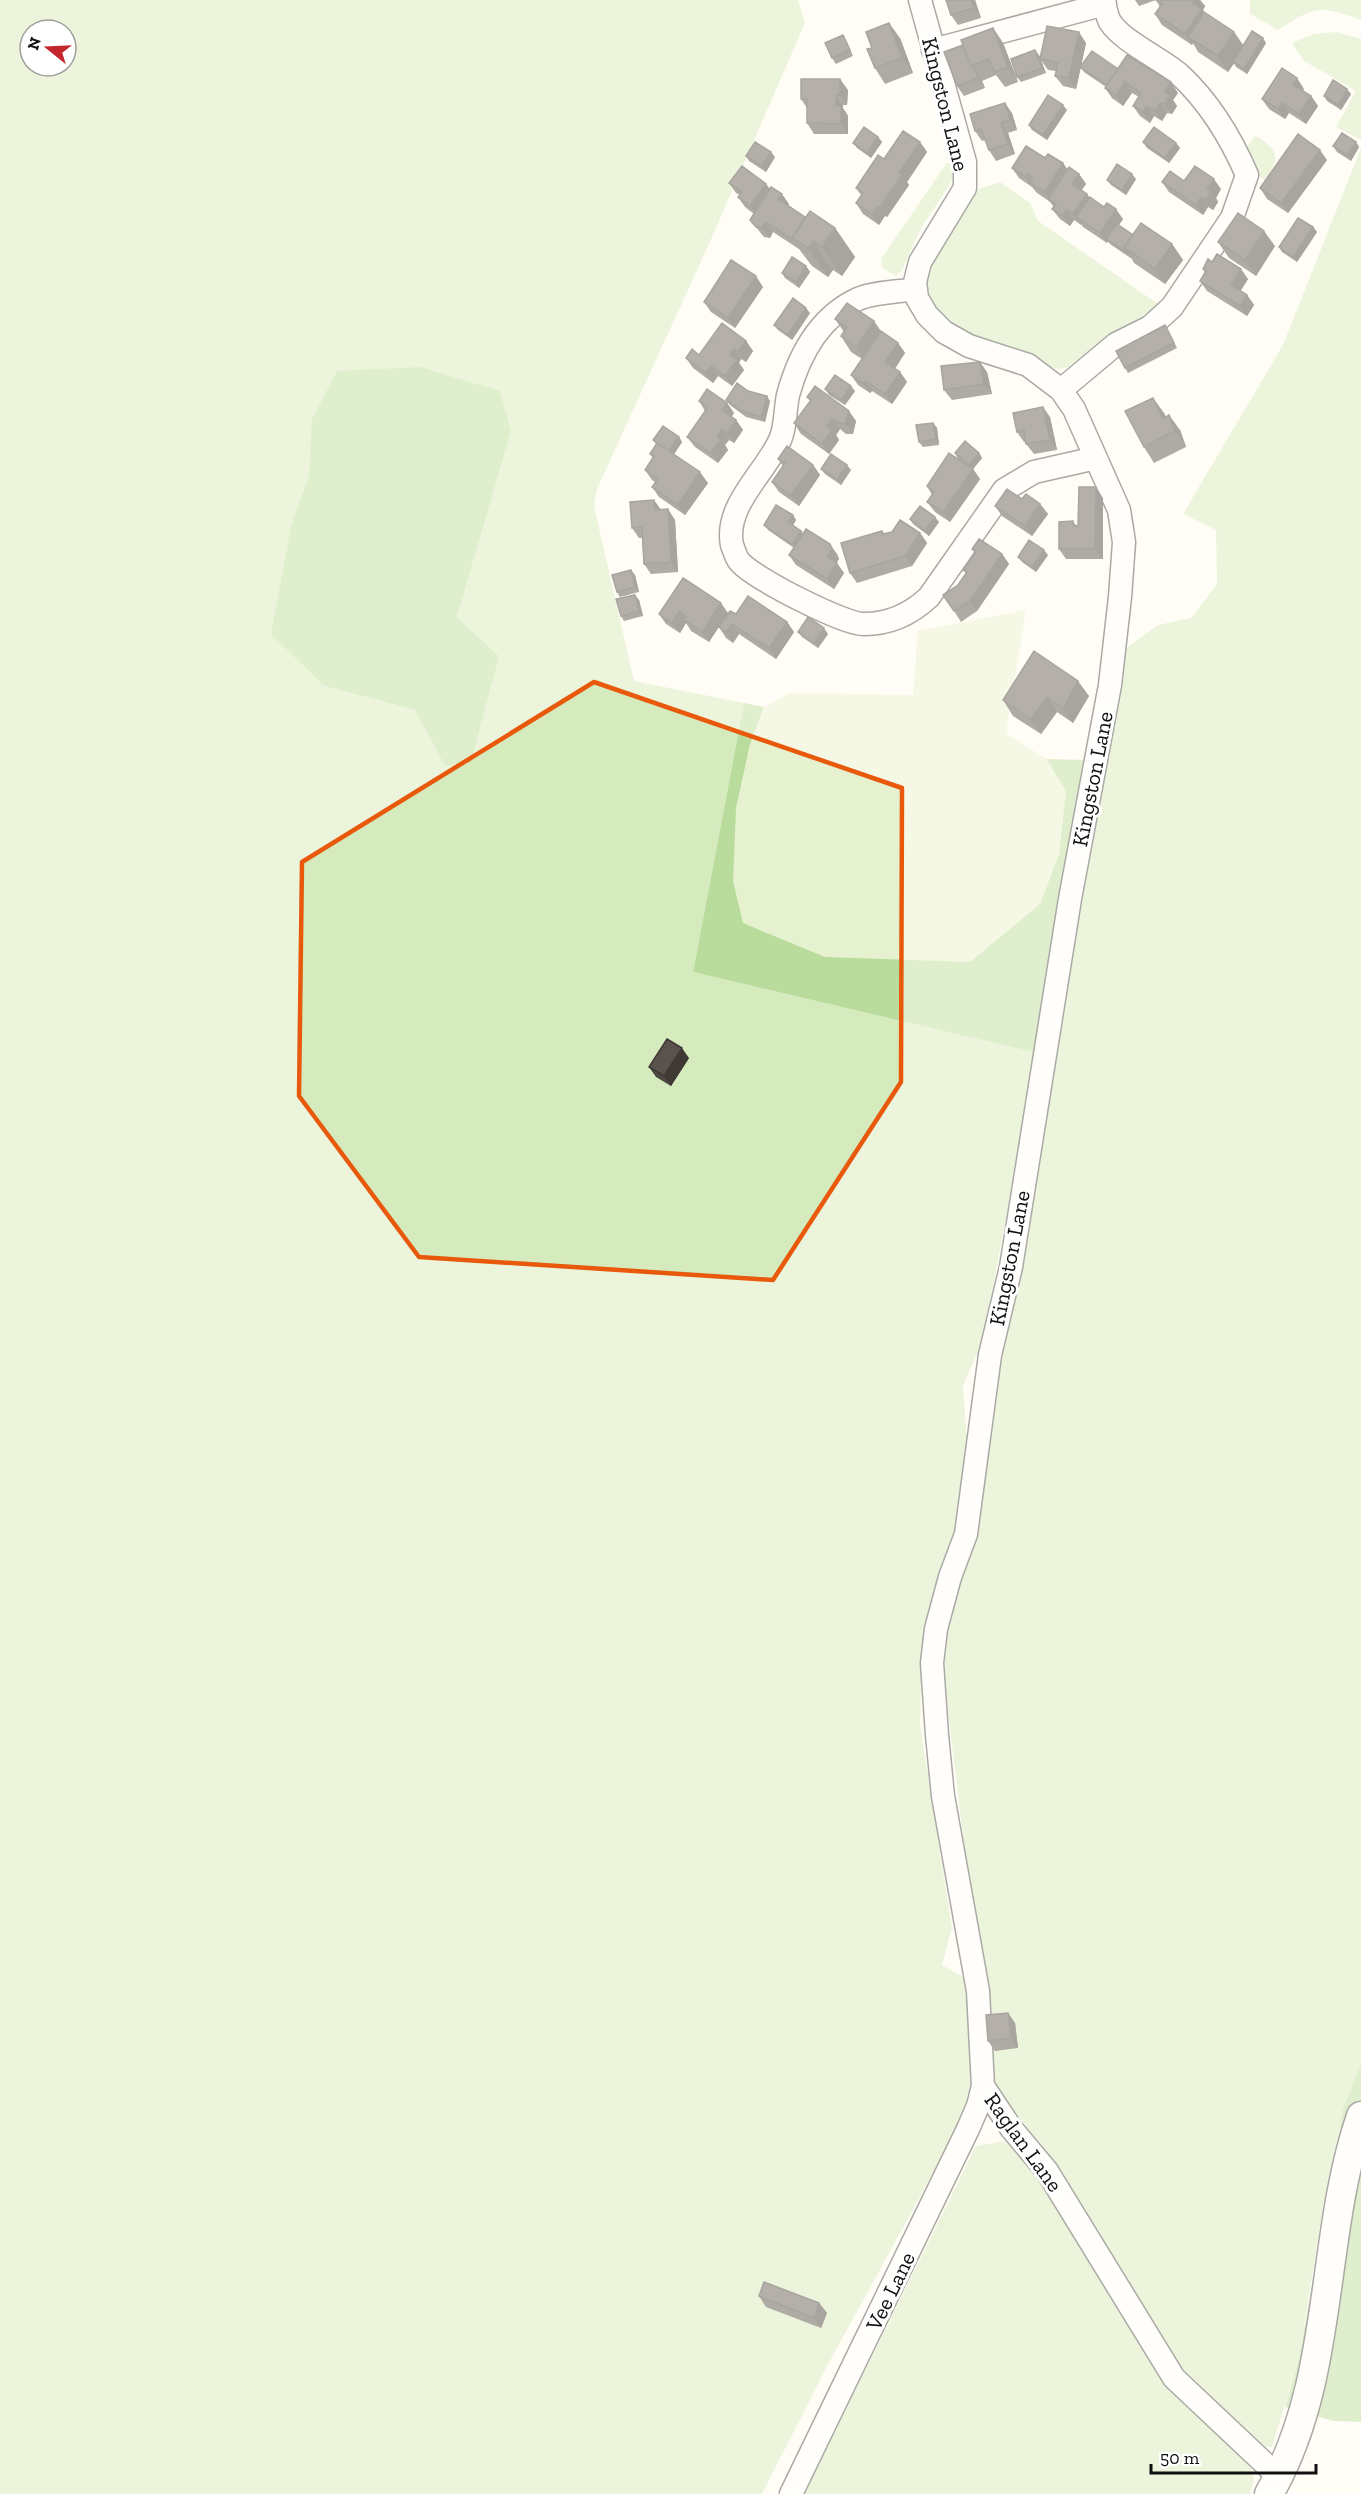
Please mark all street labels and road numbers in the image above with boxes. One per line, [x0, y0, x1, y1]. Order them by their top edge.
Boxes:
street label: Kingston Lane [916, 34, 975, 174]
street label: Kingston Lane [1066, 709, 1119, 849]
street label: Kingston Lane [983, 1188, 1036, 1328]
street label: Raglan Lane [979, 2087, 1069, 2197]
street label: Vee Lane [859, 2248, 921, 2336]

